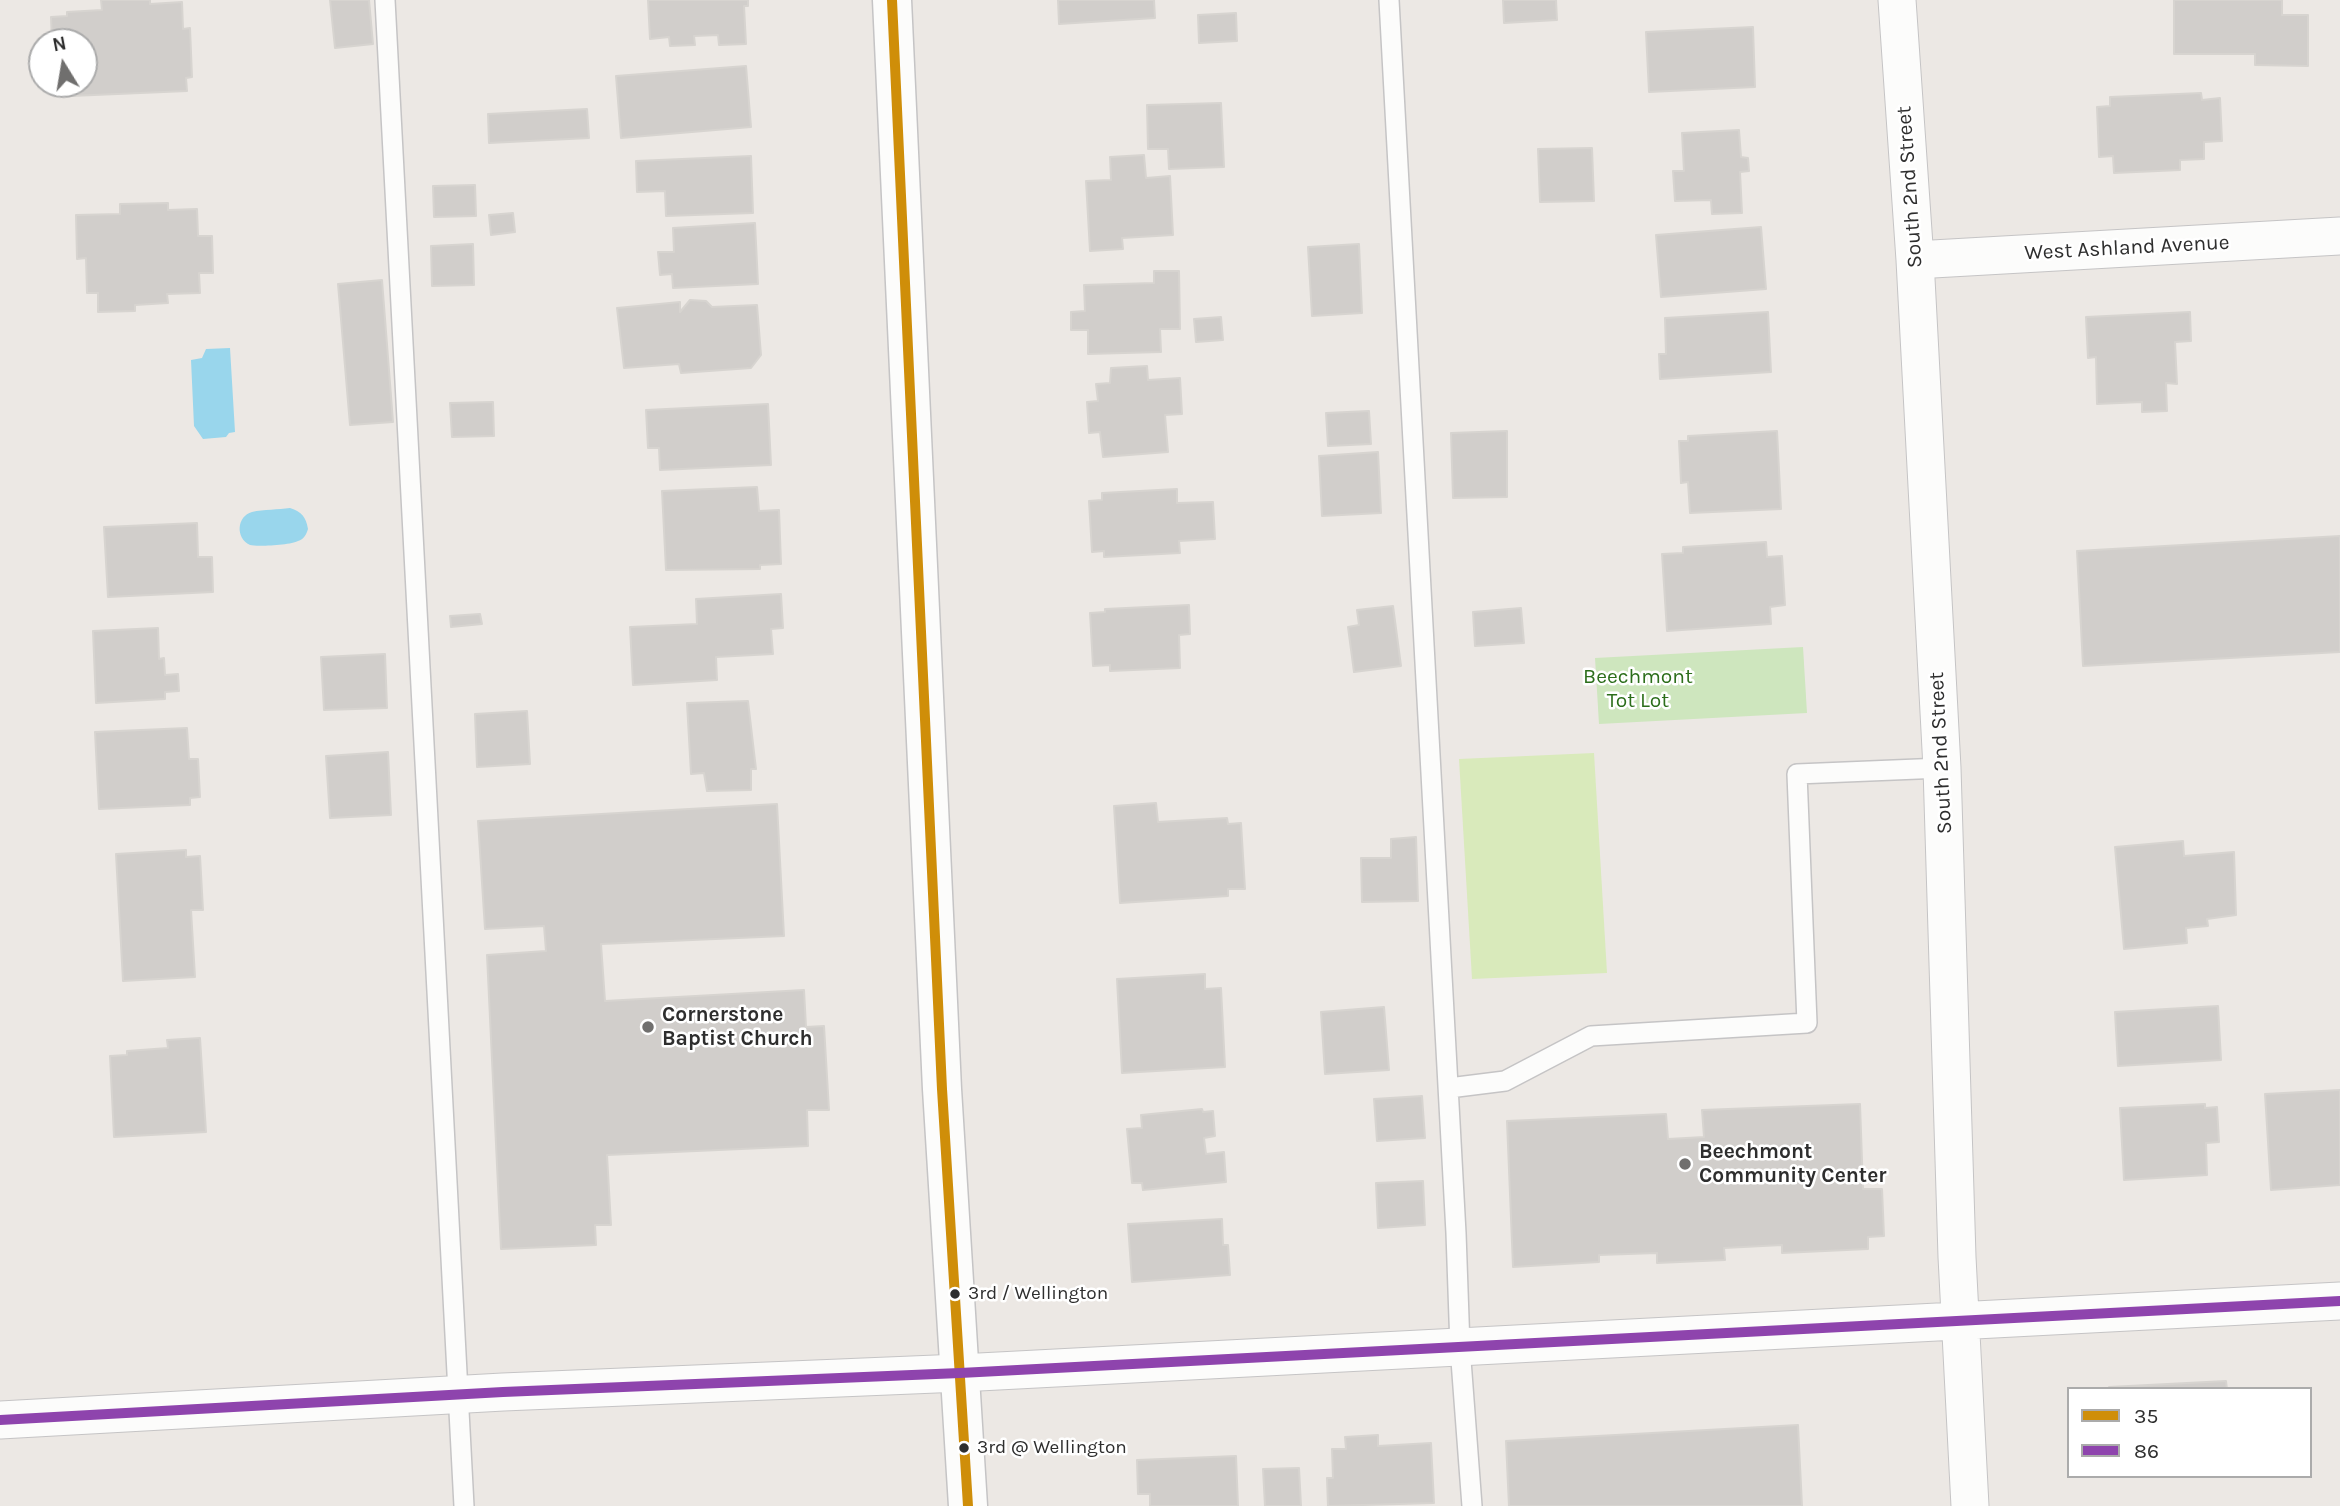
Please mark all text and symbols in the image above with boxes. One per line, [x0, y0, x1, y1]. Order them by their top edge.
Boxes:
north arrow [28, 28, 98, 98]
text: N [51, 32, 68, 56]
street label: South 2nd Street [1892, 105, 1928, 269]
street label: West Ashland Avenue [2024, 230, 2230, 266]
park label: Beechmont Tot Lot [1583, 664, 1693, 714]
street label: South 2nd Street [1924, 671, 1958, 835]
place label: Cornerstone Baptist Church [662, 1002, 813, 1052]
marker: Cornerstone Baptist Church [640, 1019, 656, 1035]
place label: Beechmont Community Center [1699, 1139, 1887, 1189]
marker: Beechmont Community Center [1677, 1156, 1693, 1172]
place label: 3rd / Wellington [968, 1283, 1108, 1305]
marker: 3rd / Wellington [948, 1287, 962, 1301]
legend [2067, 1387, 2312, 1478]
text: 35 [2134, 1404, 2158, 1428]
place label: 3rd @ Wellington [977, 1437, 1127, 1459]
text: 86 [2134, 1439, 2159, 1463]
marker: 3rd @ Wellington [957, 1441, 971, 1455]

